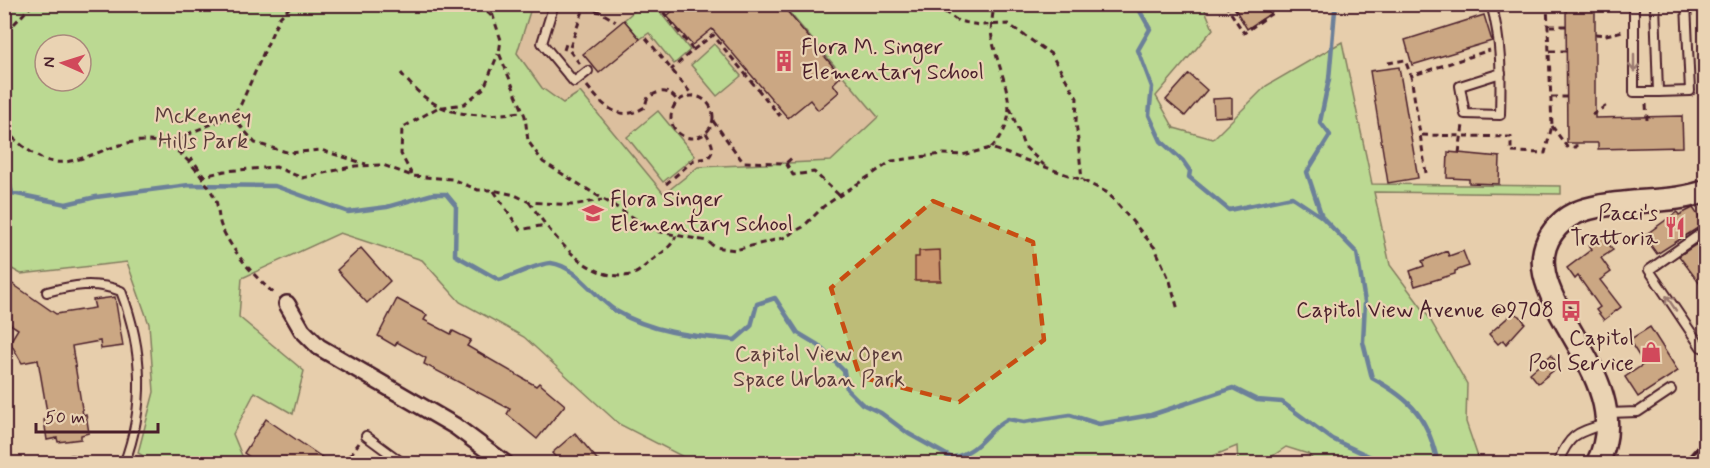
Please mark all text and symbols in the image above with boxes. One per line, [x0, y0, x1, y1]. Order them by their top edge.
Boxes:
north arrow [33, 33, 93, 93]
place label: Flora M. Singer Elementary School [801, 34, 984, 87]
building icon: Flora M. Singer Elementary School [772, 49, 796, 73]
one-way arrow [1628, 52, 1640, 72]
text: N [39, 56, 60, 68]
park label: McKenney Hills Park [155, 103, 251, 156]
place label: Flora Singer Elementary School [610, 186, 793, 239]
place label: Pacci's Trattoria [1570, 200, 1659, 253]
school or university icon: Flora Singer Elementary School [581, 201, 605, 225]
restaurant icon: Pacci's Trattoria [1663, 215, 1687, 239]
one-way arrow [1665, 296, 1677, 312]
place label: Capitol View Avenue @9708 [1296, 297, 1554, 325]
bus stop icon: Capitol View Avenue @9708 [1559, 299, 1583, 323]
place label: Capitol Pool Service [1528, 325, 1634, 378]
shop icon: Capitol Pool Service [1639, 340, 1663, 364]
park label: Capitol View Open Space Urban Park [733, 341, 905, 394]
scale bar [36, 396, 158, 434]
text: 50 m [45, 406, 85, 430]

